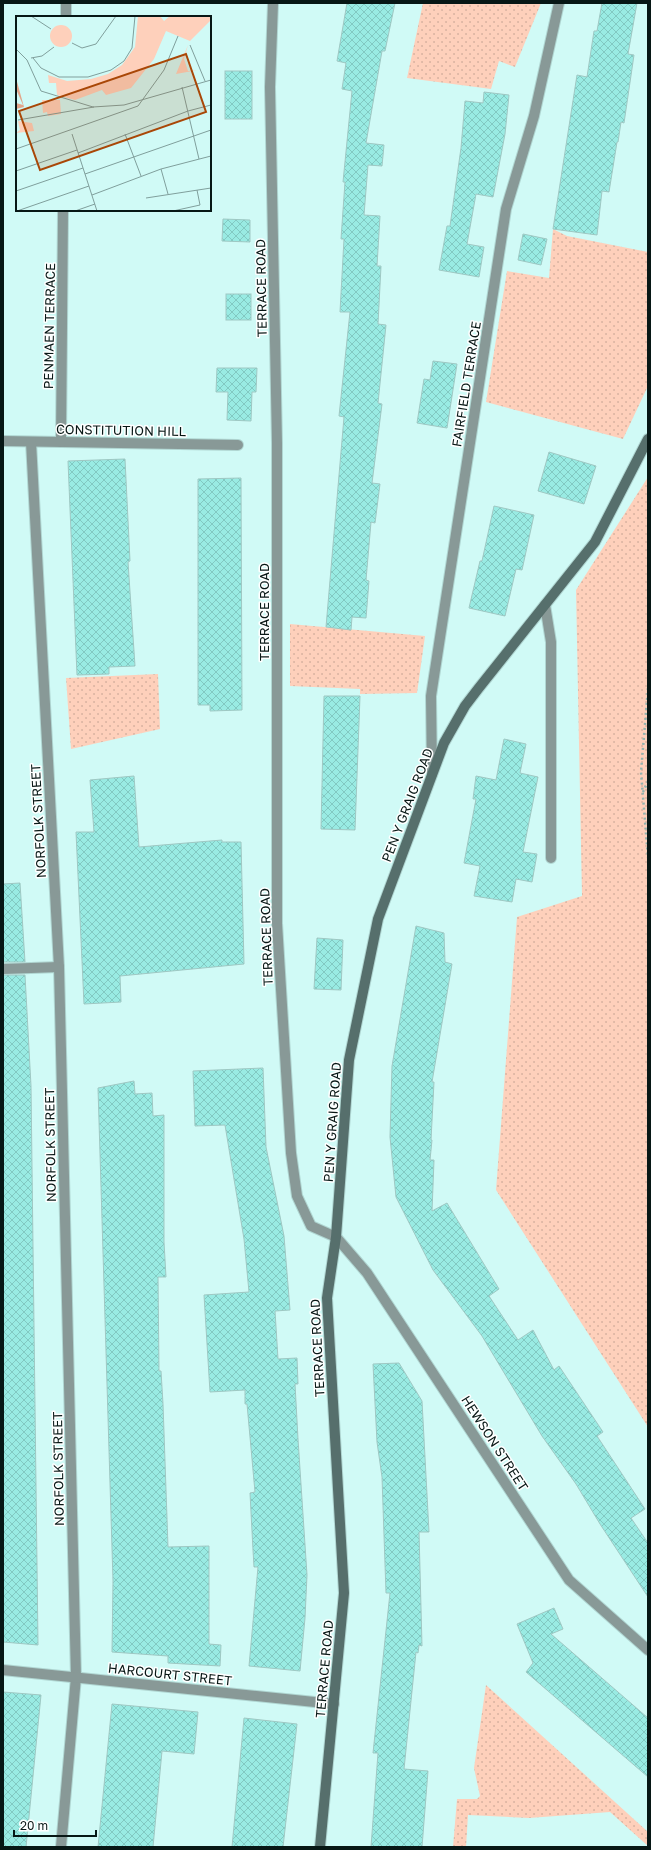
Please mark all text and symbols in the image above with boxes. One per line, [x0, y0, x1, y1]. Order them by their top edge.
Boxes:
inset map [16, 16, 211, 211]
street label: TERRACE ROAD [252, 239, 270, 337]
street label: PENMAEN TERRACE [40, 263, 58, 389]
street label: FAIRFIELD TERRACE [448, 320, 484, 448]
street label: CONSTITUTION HILL [56, 421, 187, 439]
street label: TERRACE ROAD [256, 563, 272, 661]
street label: PEN Y GRAIG ROAD [378, 746, 436, 864]
street label: NORFOLK STREET [27, 763, 49, 879]
street label: TERRACE ROAD [256, 888, 276, 986]
street label: PEN Y GRAIG ROAD [320, 1061, 344, 1183]
street label: NORFOLK STREET [41, 1088, 59, 1202]
street label: TERRACE ROAD [306, 1299, 328, 1397]
street label: HEWSON STREET [458, 1392, 532, 1494]
street label: NORFOLK STREET [49, 1412, 67, 1526]
street label: TERRACE ROAD [312, 1619, 336, 1719]
street label: HARCOURT STREET [107, 1660, 233, 1688]
scale bar [14, 1812, 96, 1838]
text: 20 m [20, 1818, 48, 1833]

